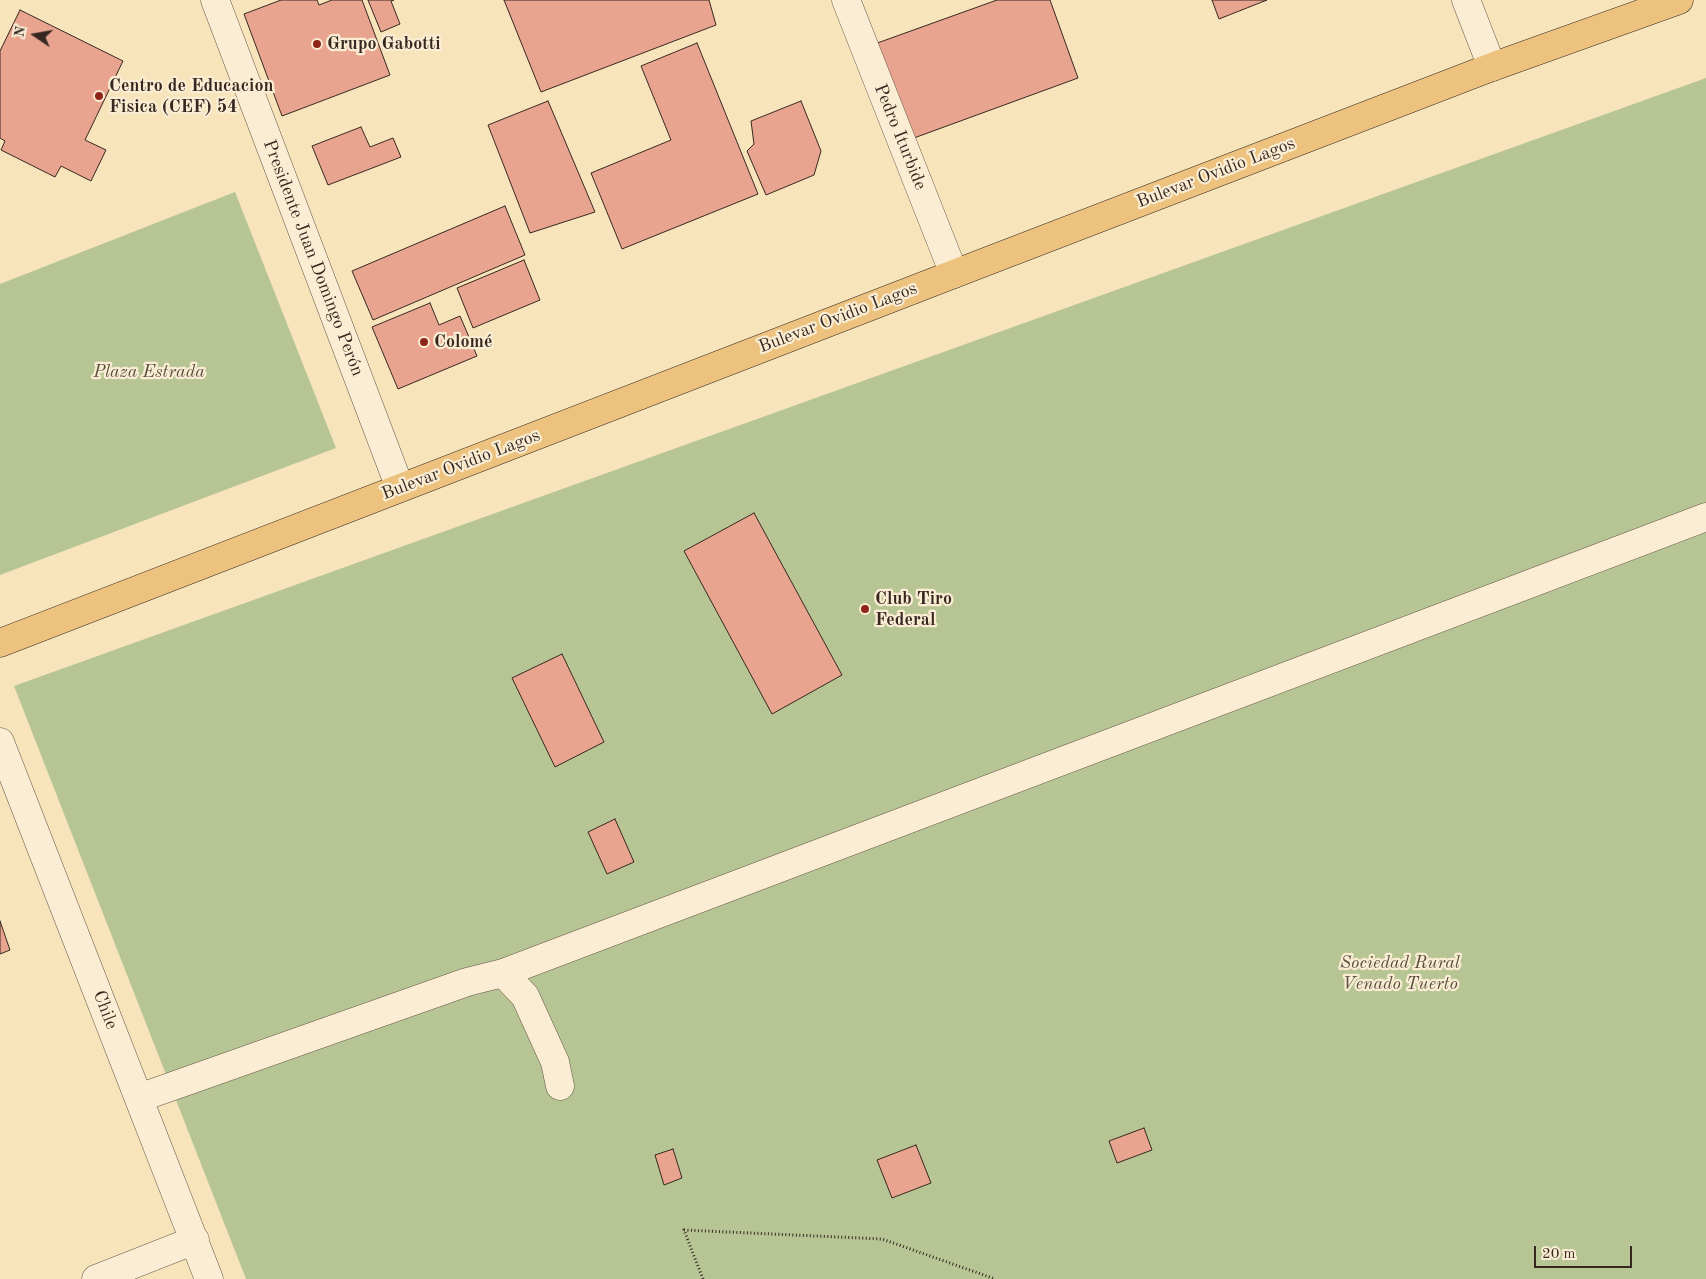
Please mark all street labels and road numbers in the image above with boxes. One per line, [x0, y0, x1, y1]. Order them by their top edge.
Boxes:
street label: Pedro Iturbide [869, 81, 931, 193]
street label: Bulevar Ovidio Lagos [1134, 133, 1298, 213]
street label: Presidente Juan Domingo Perón [258, 137, 368, 379]
street label: Bulevar Ovidio Lagos [756, 278, 920, 358]
street label: Bulevar Ovidio Lagos [379, 425, 543, 505]
street label: Chile [88, 988, 122, 1032]

